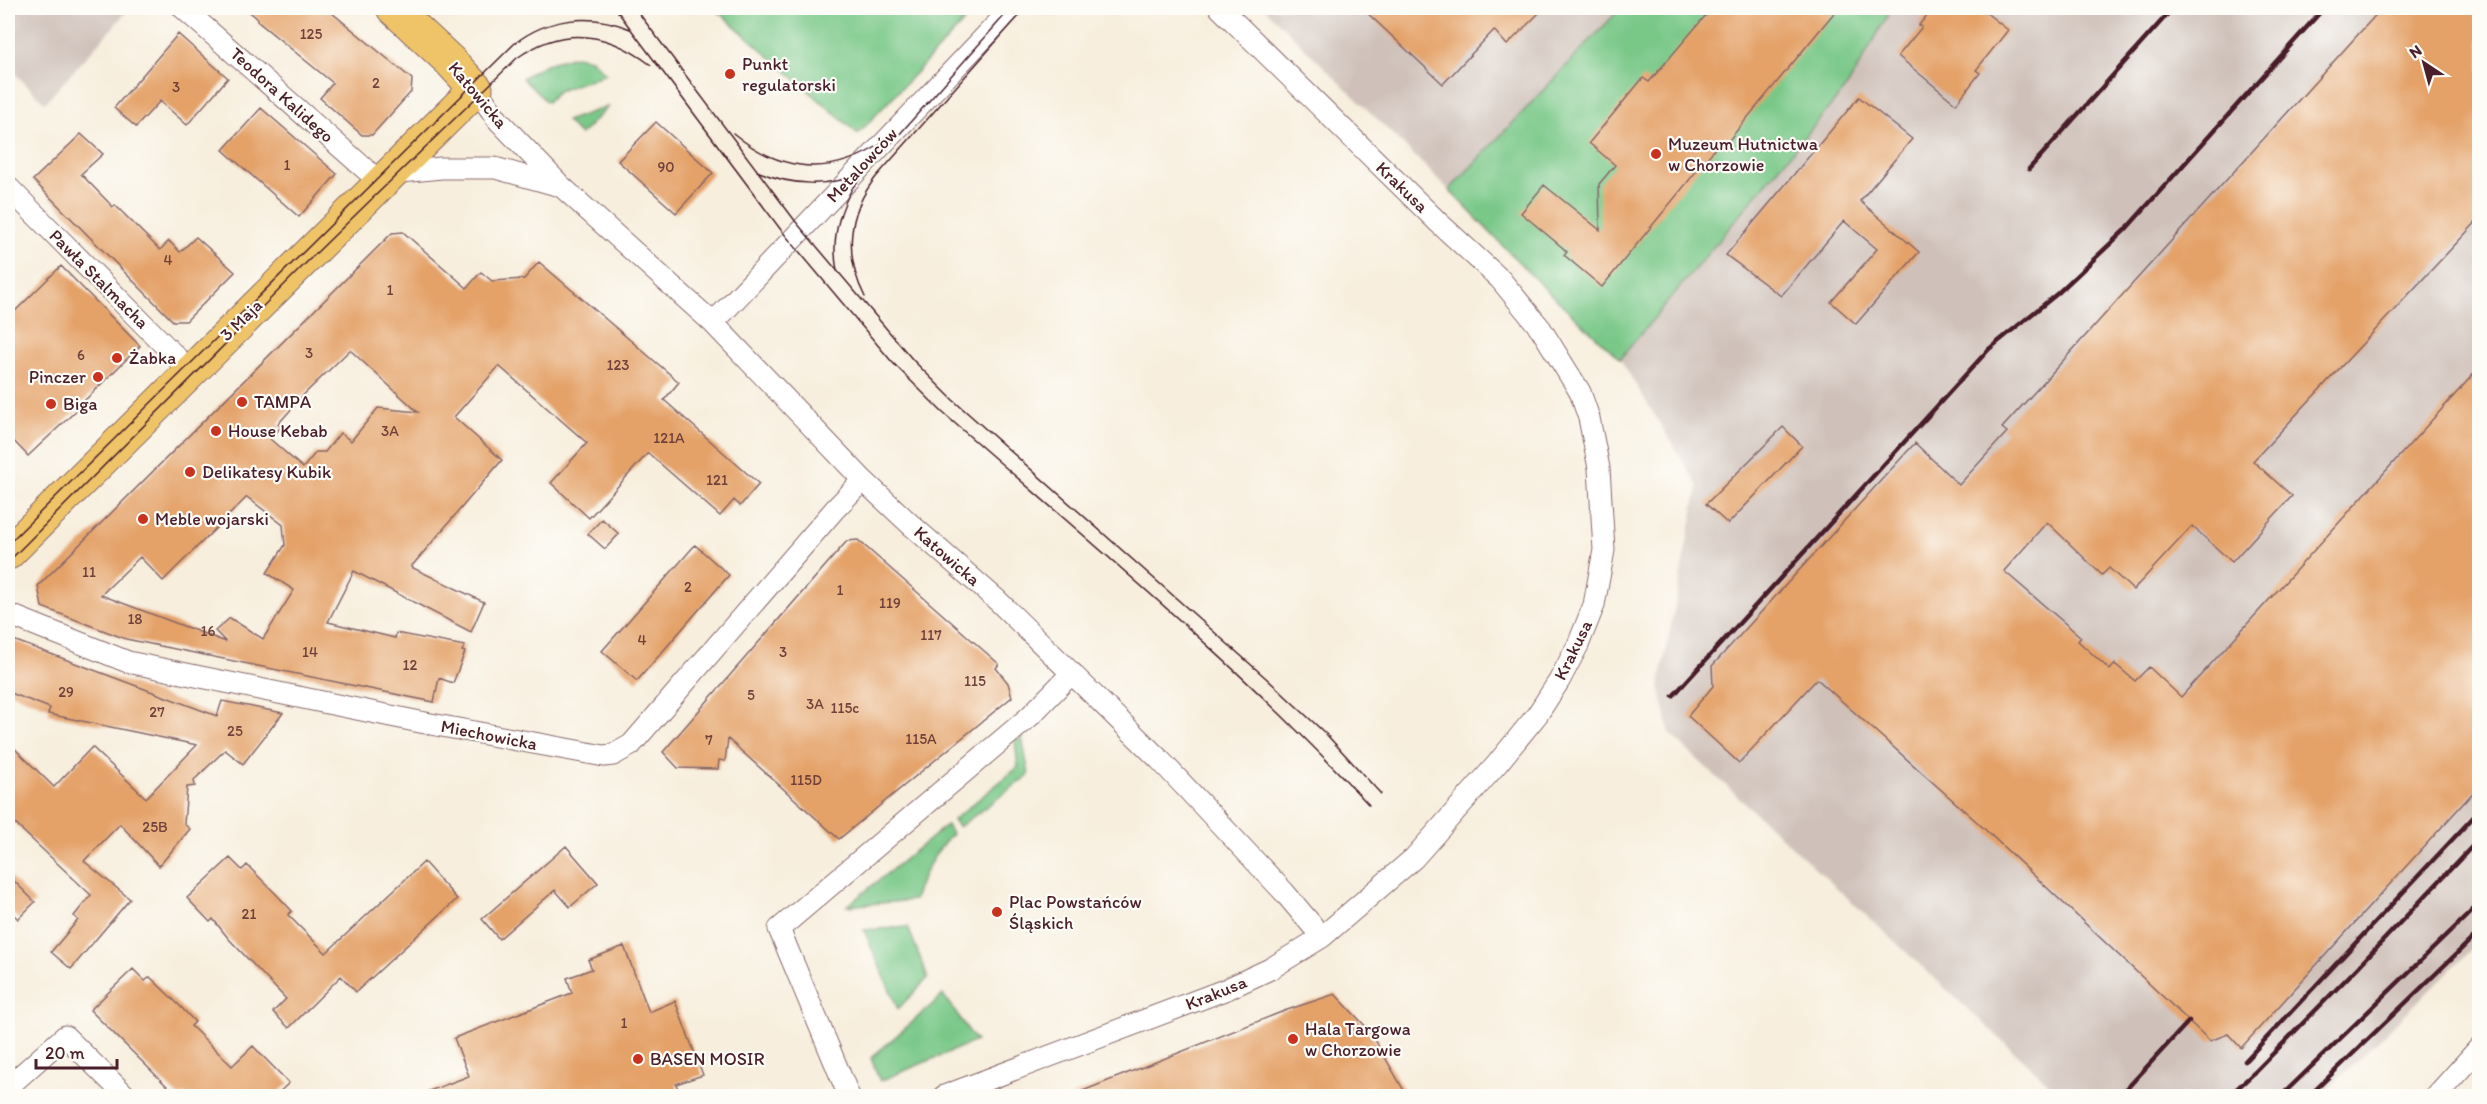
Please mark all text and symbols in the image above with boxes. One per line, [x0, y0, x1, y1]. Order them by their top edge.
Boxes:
house number: 125 [300, 25, 322, 43]
north arrow [2394, 33, 2454, 93]
text: N [2406, 40, 2425, 62]
street label: Teodora Kalidego [226, 43, 338, 147]
place label: Punkt regulatorski [742, 53, 836, 96]
street label: Katowicka [444, 57, 513, 133]
marker: Punkt regulatorski [723, 67, 737, 81]
house number: 2 [372, 74, 380, 92]
house number: 3 [172, 78, 180, 96]
street label: Metalowców [822, 123, 902, 207]
place label: Muzeum Hutnictwa w Chorzowie [1668, 133, 1819, 176]
marker: Muzeum Hutnictwa w Chorzowie [1649, 147, 1663, 161]
house number: 1 [284, 156, 291, 174]
street label: Krakusa [1371, 157, 1433, 218]
house number: 90 [657, 158, 675, 176]
street label: Pawła Stalmacha [45, 225, 153, 333]
house number: 4 [163, 251, 173, 269]
house number: 1 [387, 281, 394, 299]
street label: 3 Maja [215, 294, 267, 346]
house number: 3 [305, 344, 313, 362]
house number: 6 [77, 346, 85, 364]
place label: Żabka [129, 347, 176, 369]
marker: Żabka [110, 351, 124, 365]
house number: 123 [606, 356, 630, 374]
place label: Pinczer [29, 366, 87, 388]
marker: Pinczer [91, 370, 105, 384]
place label: TAMPA [254, 391, 312, 413]
place label: Biga [63, 393, 97, 415]
marker: TAMPA [235, 395, 249, 409]
marker: Biga [44, 397, 58, 411]
place label: House Kebab [228, 420, 328, 442]
house number: 3A [381, 422, 399, 440]
marker: House Kebab [209, 424, 223, 438]
house number: 121A [653, 429, 685, 447]
place label: Delikatesy Kubik [202, 461, 332, 483]
marker: Delikatesy Kubik [183, 465, 197, 479]
house number: 121 [706, 471, 728, 489]
place label: Meble wojarski [155, 508, 269, 530]
marker: Meble wojarski [136, 512, 150, 526]
street label: Katowicka [909, 521, 985, 591]
house number: 11 [82, 563, 96, 581]
house number: 2 [684, 578, 692, 596]
house number: 1 [837, 581, 844, 599]
house number: 119 [879, 594, 901, 612]
house number: 18 [127, 610, 143, 628]
street label: Krakusa [1549, 616, 1597, 684]
house number: 16 [201, 622, 216, 640]
house number: 117 [920, 626, 942, 644]
house number: 4 [637, 631, 647, 649]
house number: 14 [302, 643, 318, 661]
house number: 3 [779, 643, 787, 661]
house number: 12 [403, 656, 418, 674]
house number: 115 [964, 672, 986, 690]
house number: 29 [58, 683, 74, 701]
house number: 5 [747, 686, 755, 704]
house number: 3A [806, 695, 824, 713]
house number: 115c [831, 699, 859, 717]
house number: 27 [149, 703, 165, 721]
street label: Miechowicka [439, 715, 539, 755]
house number: 25 [227, 722, 243, 740]
house number: 115A [905, 730, 937, 748]
house number: 7 [705, 731, 713, 749]
house number: 115D [790, 771, 822, 789]
house number: 25B [142, 818, 168, 836]
place label: Plac Powstańców Śląskich [1009, 891, 1142, 934]
house number: 21 [242, 905, 256, 923]
marker: Plac Powstańców Śląskich [990, 905, 1004, 919]
street label: Krakusa [1182, 971, 1251, 1015]
house number: 1 [621, 1014, 628, 1032]
place label: Hala Targowa w Chorzowie [1305, 1018, 1411, 1061]
scale bar [36, 1032, 117, 1070]
marker: Hala Targowa w Chorzowie [1286, 1032, 1300, 1046]
text: 20 m [45, 1042, 85, 1064]
place label: BASEN MOSIR [650, 1048, 765, 1070]
marker: BASEN MOSIR [631, 1052, 645, 1066]

